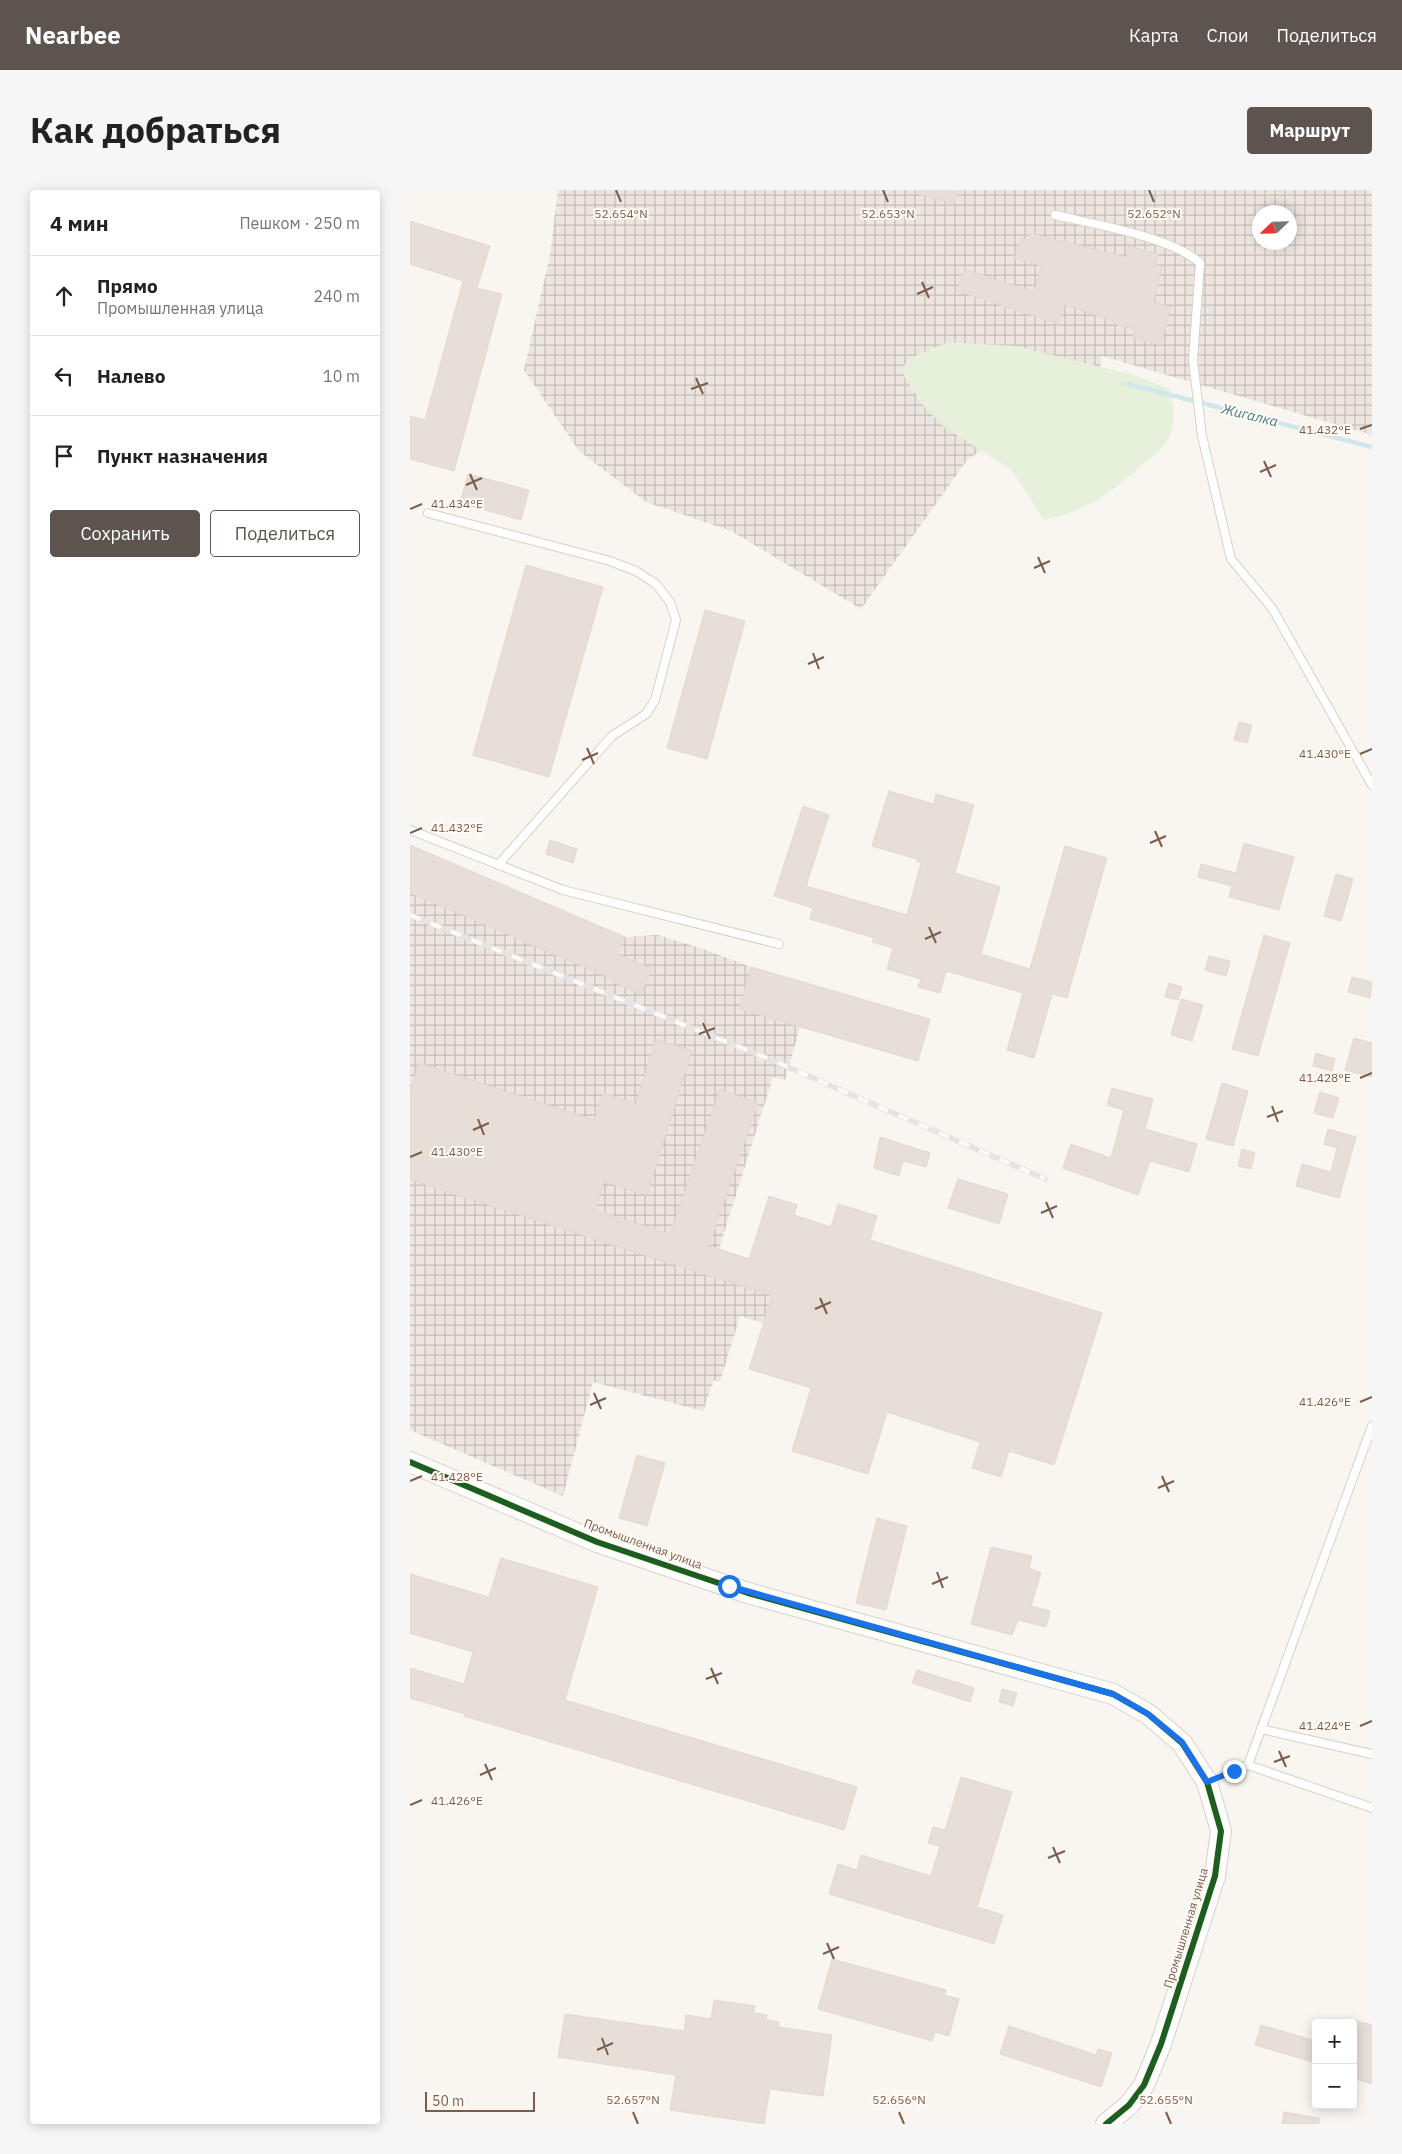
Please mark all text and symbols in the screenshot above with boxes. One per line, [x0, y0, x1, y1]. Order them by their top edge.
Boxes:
text: Nearbee [25, 19, 121, 51]
text: Карта [1129, 24, 1179, 47]
text: Слои [1207, 24, 1249, 47]
text: Поделиться [1277, 24, 1377, 47]
text: Как добраться [30, 107, 281, 153]
button: Маршрут [1247, 107, 1372, 154]
north arrow [1252, 205, 1297, 250]
text: 52.654°N [594, 206, 648, 221]
text: 52.653°N [861, 206, 915, 221]
text: 52.652°N [1127, 206, 1181, 221]
text: 4 мин [50, 209, 109, 237]
text: Пешком · 250 m [239, 213, 360, 233]
text: Прямо [97, 274, 158, 298]
icon: ahead [50, 282, 78, 310]
text: 240 m [313, 286, 360, 306]
text: Промышленная улица [97, 298, 264, 318]
icon: left [50, 362, 78, 390]
text: Налево [97, 364, 166, 388]
text: 10 m [323, 366, 360, 386]
water label: Жигалка [1219, 399, 1280, 431]
text: 41.432°E [1299, 422, 1351, 437]
icon: arrive [50, 442, 78, 470]
text: Пункт назначения [97, 444, 268, 468]
text: 41.434°E [431, 496, 483, 511]
button: Сохранить [50, 510, 200, 557]
button: Поделиться [210, 510, 360, 557]
text: 41.430°E [1299, 746, 1351, 761]
text: 41.432°E [431, 820, 483, 835]
text: 41.428°E [1299, 1070, 1351, 1085]
text: 41.430°E [431, 1144, 483, 1159]
text: 41.426°E [1299, 1394, 1351, 1409]
text: 41.428°E [431, 1469, 483, 1484]
street label: Промышленная улица [582, 1515, 705, 1572]
route start [718, 1575, 741, 1598]
text: 41.424°E [1299, 1718, 1351, 1733]
route end [1223, 1760, 1246, 1783]
text: 41.426°E [431, 1793, 483, 1808]
street label: Промышленная улица [1160, 1865, 1211, 1990]
map controls [1312, 2019, 1357, 2109]
button: + [1312, 2019, 1357, 2064]
button: − [1312, 2064, 1357, 2109]
scale bar [425, 2089, 535, 2112]
text: 50 m [432, 2092, 464, 2110]
text: 52.657°N [606, 2092, 660, 2107]
text: 52.656°N [872, 2092, 926, 2107]
text: 52.655°N [1139, 2092, 1193, 2107]

